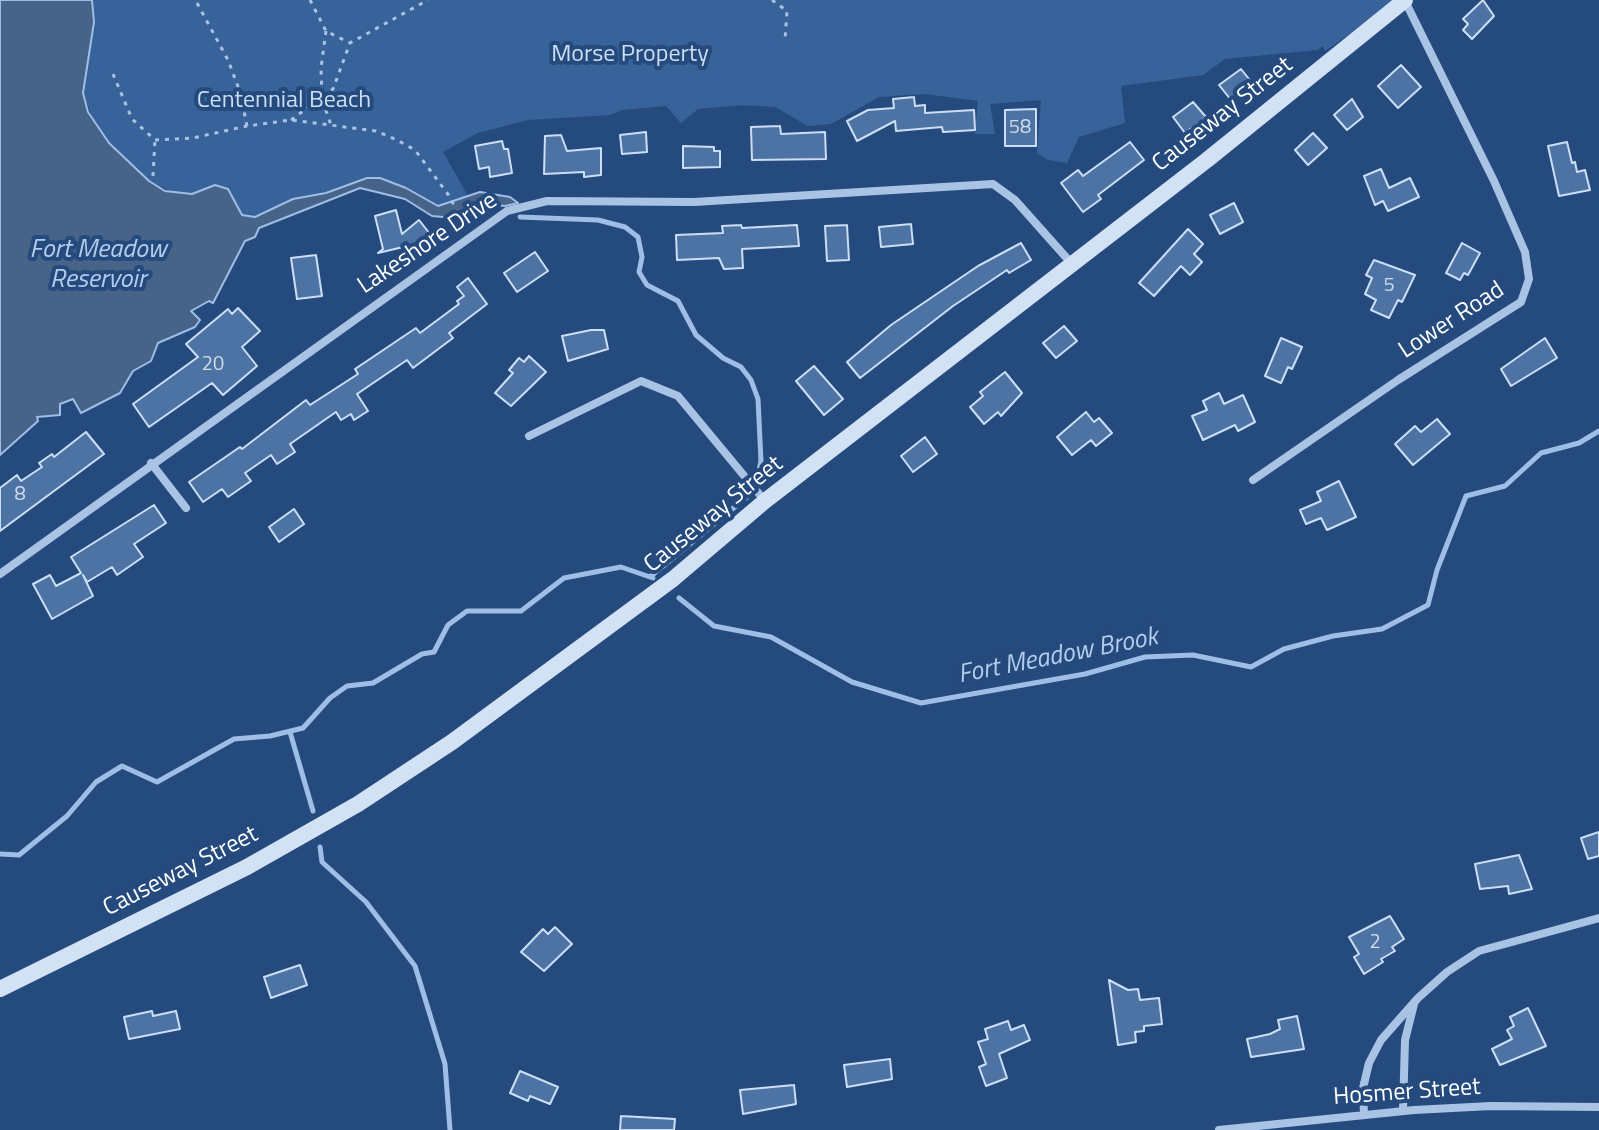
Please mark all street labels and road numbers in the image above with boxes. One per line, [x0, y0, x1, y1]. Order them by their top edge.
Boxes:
street label: Causeway Street [1147, 51, 1299, 179]
street label: Lakeshore Drive [353, 187, 503, 301]
street label: Lower Road [1394, 276, 1510, 366]
street label: Causeway Street [639, 450, 789, 580]
street label: Causeway Street [99, 821, 263, 923]
street label: Hosmer Street [1332, 1073, 1482, 1113]

